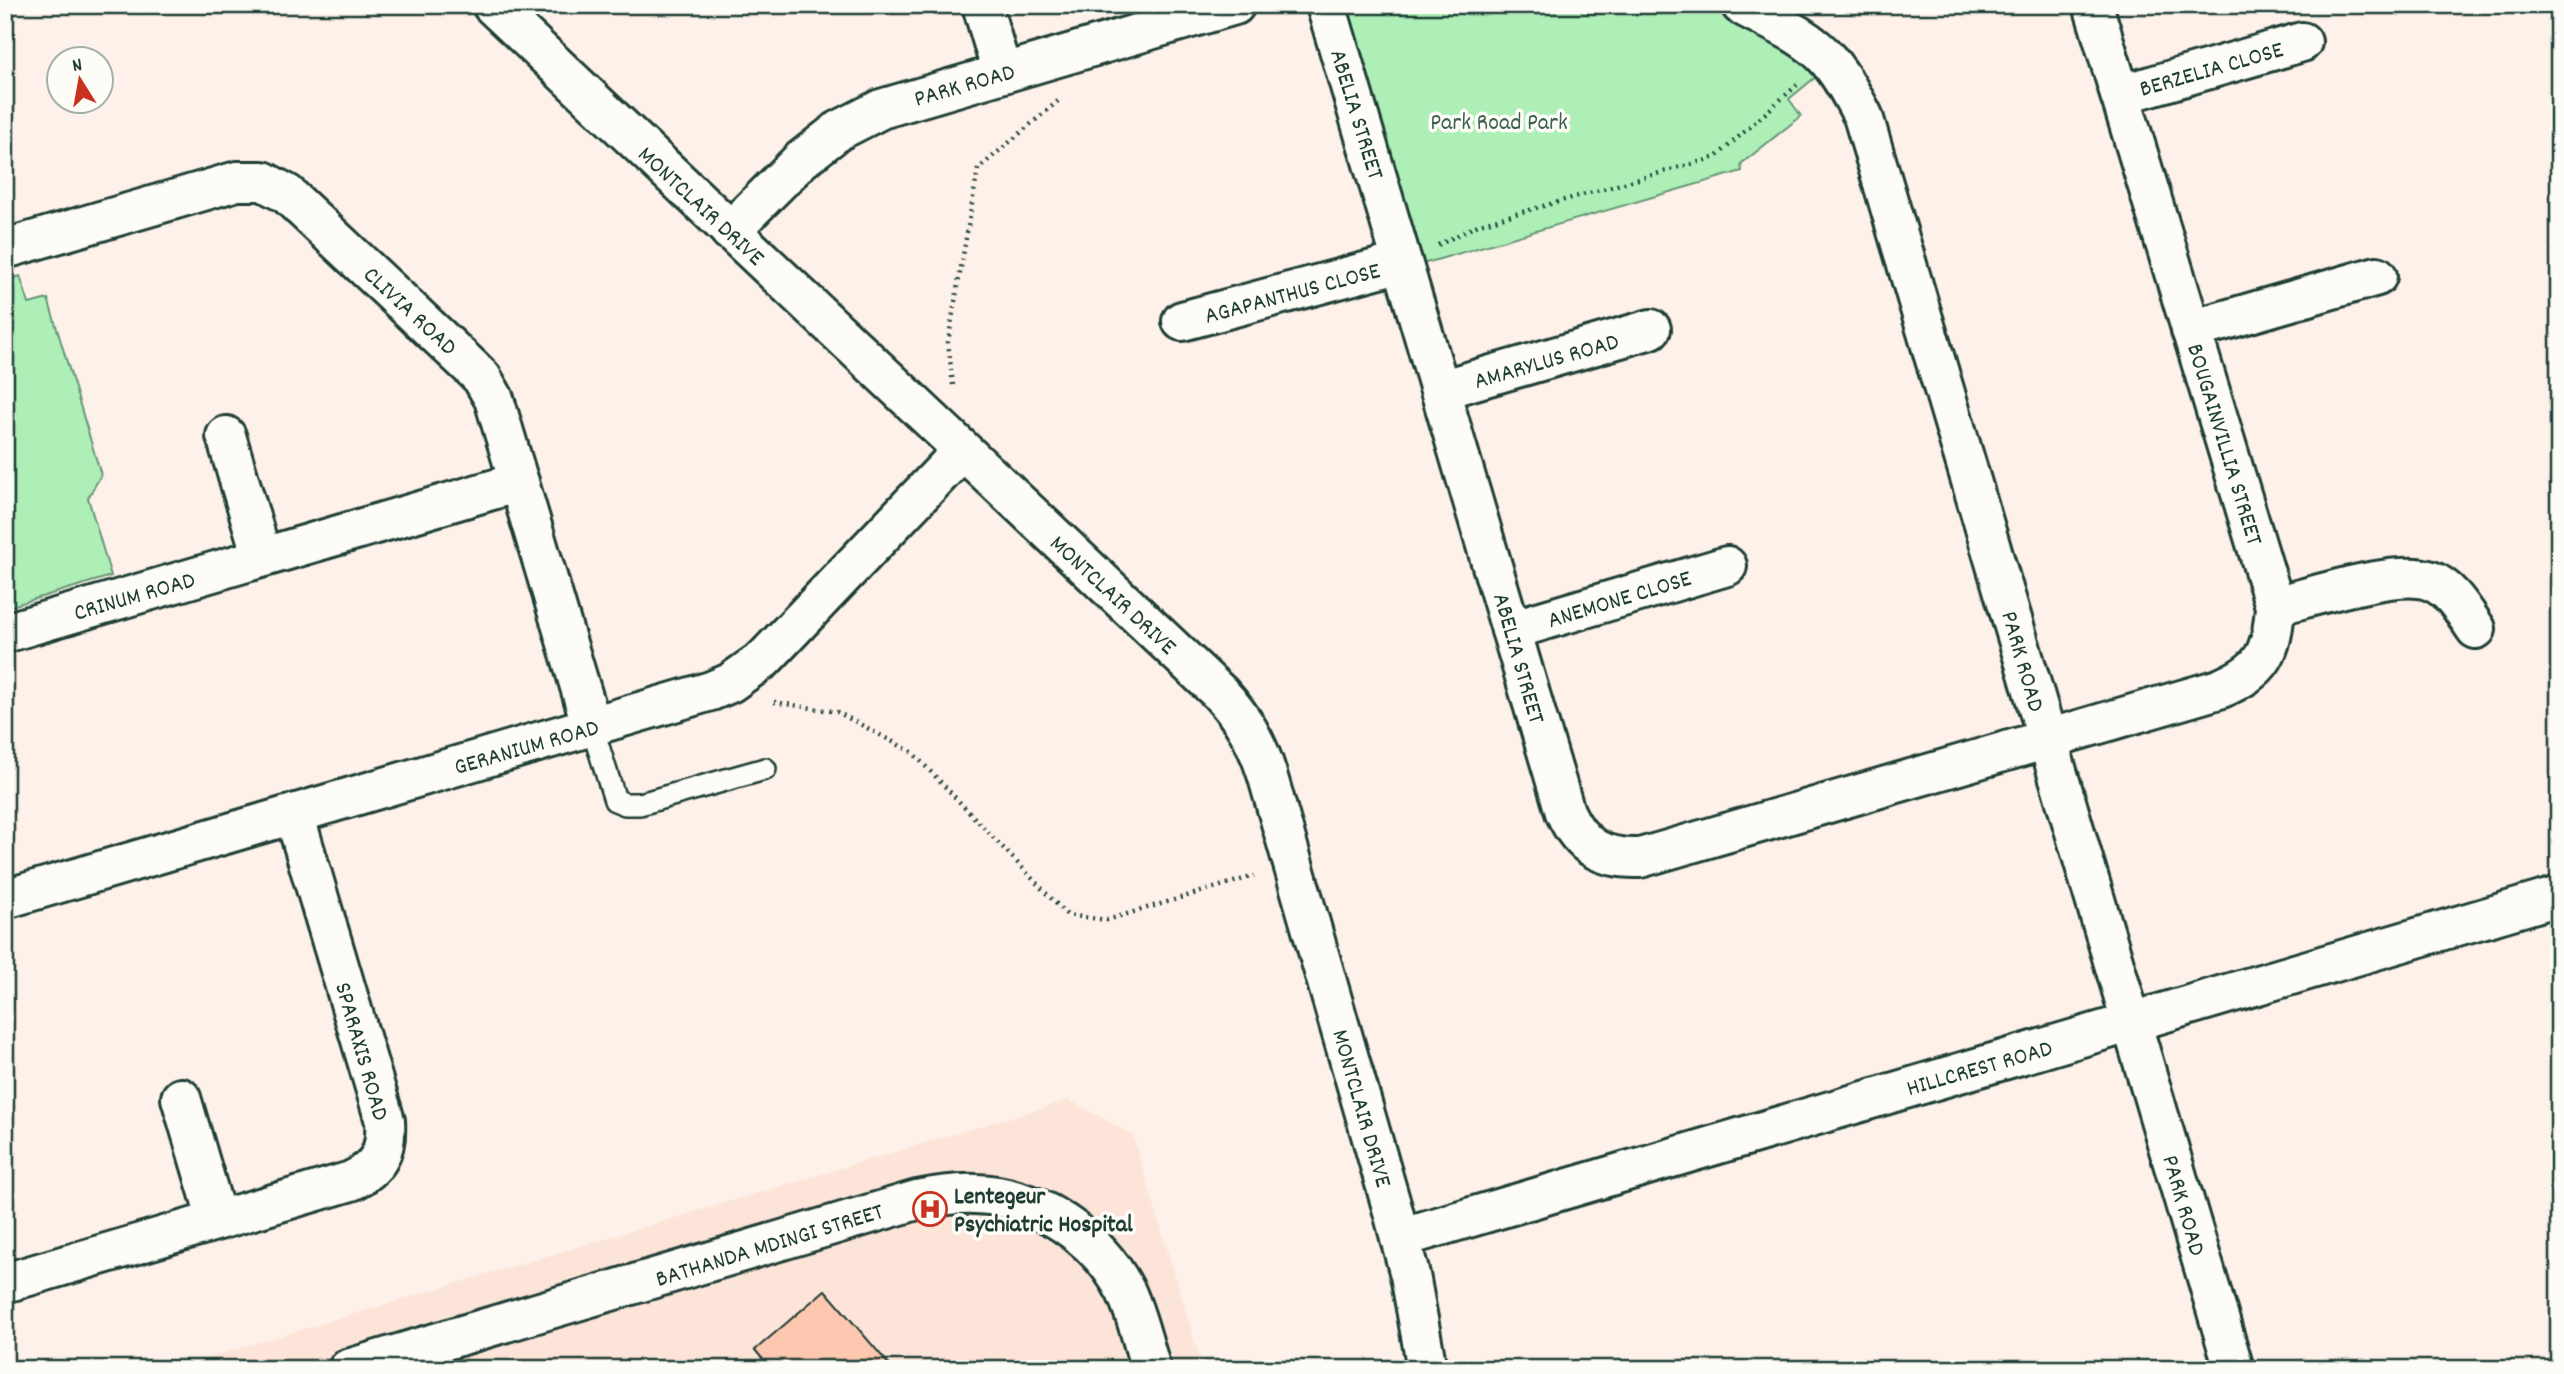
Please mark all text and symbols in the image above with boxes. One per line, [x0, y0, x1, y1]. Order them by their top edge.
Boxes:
street label: BERZELIA CLOSE [2136, 34, 2288, 108]
north arrow [46, 46, 116, 116]
street label: ABELIA STREET [1319, 46, 1391, 185]
text: N [70, 53, 85, 81]
street label: PARK ROAD [911, 56, 1019, 117]
park label: Park Road Park [1430, 107, 1568, 141]
street label: MONTCLAIR DRIVE [629, 139, 771, 275]
street label: AGAPANTHUS CLOSE [1201, 255, 1385, 335]
street label: CLIVIA ROAD [354, 260, 464, 365]
street label: AMARYLUS ROAD [1470, 326, 1623, 400]
street label: BOUGAINVILLIA STREET [2176, 340, 2270, 550]
street label: MONTCLAIR DRIVE [1041, 528, 1183, 664]
street label: ANEMONE CLOSE [1544, 563, 1696, 639]
street label: CRINUM ROAD [70, 564, 200, 631]
street label: ABELIA STREET [1482, 589, 1552, 729]
street label: PARK ROAD [1991, 608, 2052, 716]
street label: GERANIUM ROAD [450, 712, 603, 786]
street label: SPARAXIS ROAD [324, 979, 396, 1125]
street label: MONTCLAIR DRIVE [1321, 1026, 1399, 1192]
street label: HILLCREST ROAD [1903, 1033, 2057, 1107]
street label: PARK ROAD [2152, 1152, 2213, 1260]
place label: Lentegeur Psychiatric Hospital [954, 1181, 1133, 1243]
hospital icon: Lentegeur Psychiatric Hospital [911, 1190, 949, 1228]
street label: BATHANDA MDINGI STREET [652, 1196, 888, 1298]

